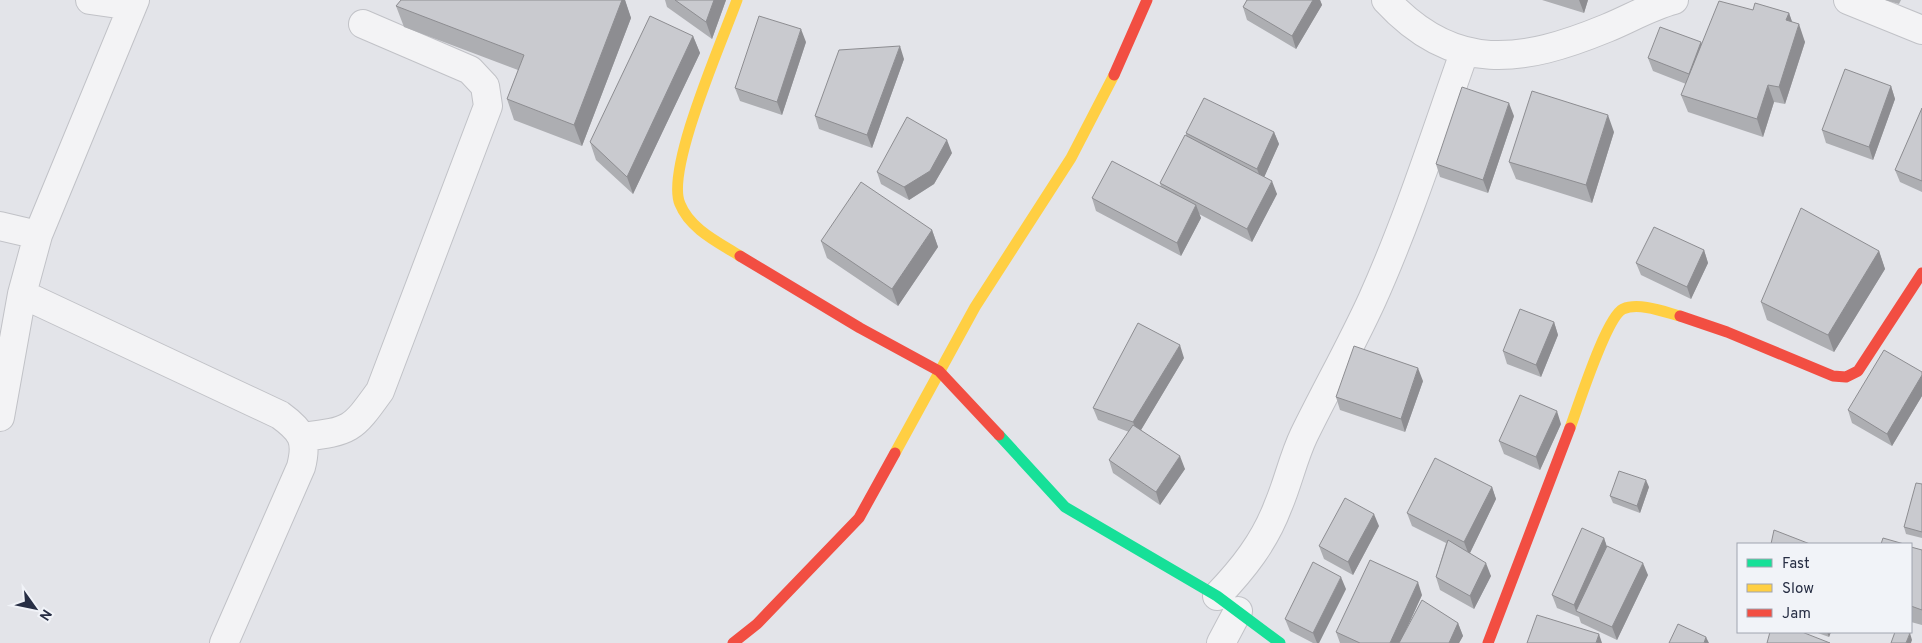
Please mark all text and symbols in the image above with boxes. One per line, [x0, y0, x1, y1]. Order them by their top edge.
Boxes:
legend [1737, 543, 1912, 633]
text: Fast [1782, 555, 1810, 574]
text: Slow [1782, 580, 1814, 599]
north arrow [10, 583, 60, 633]
text: N [35, 605, 55, 623]
text: Jam [1782, 605, 1811, 624]

